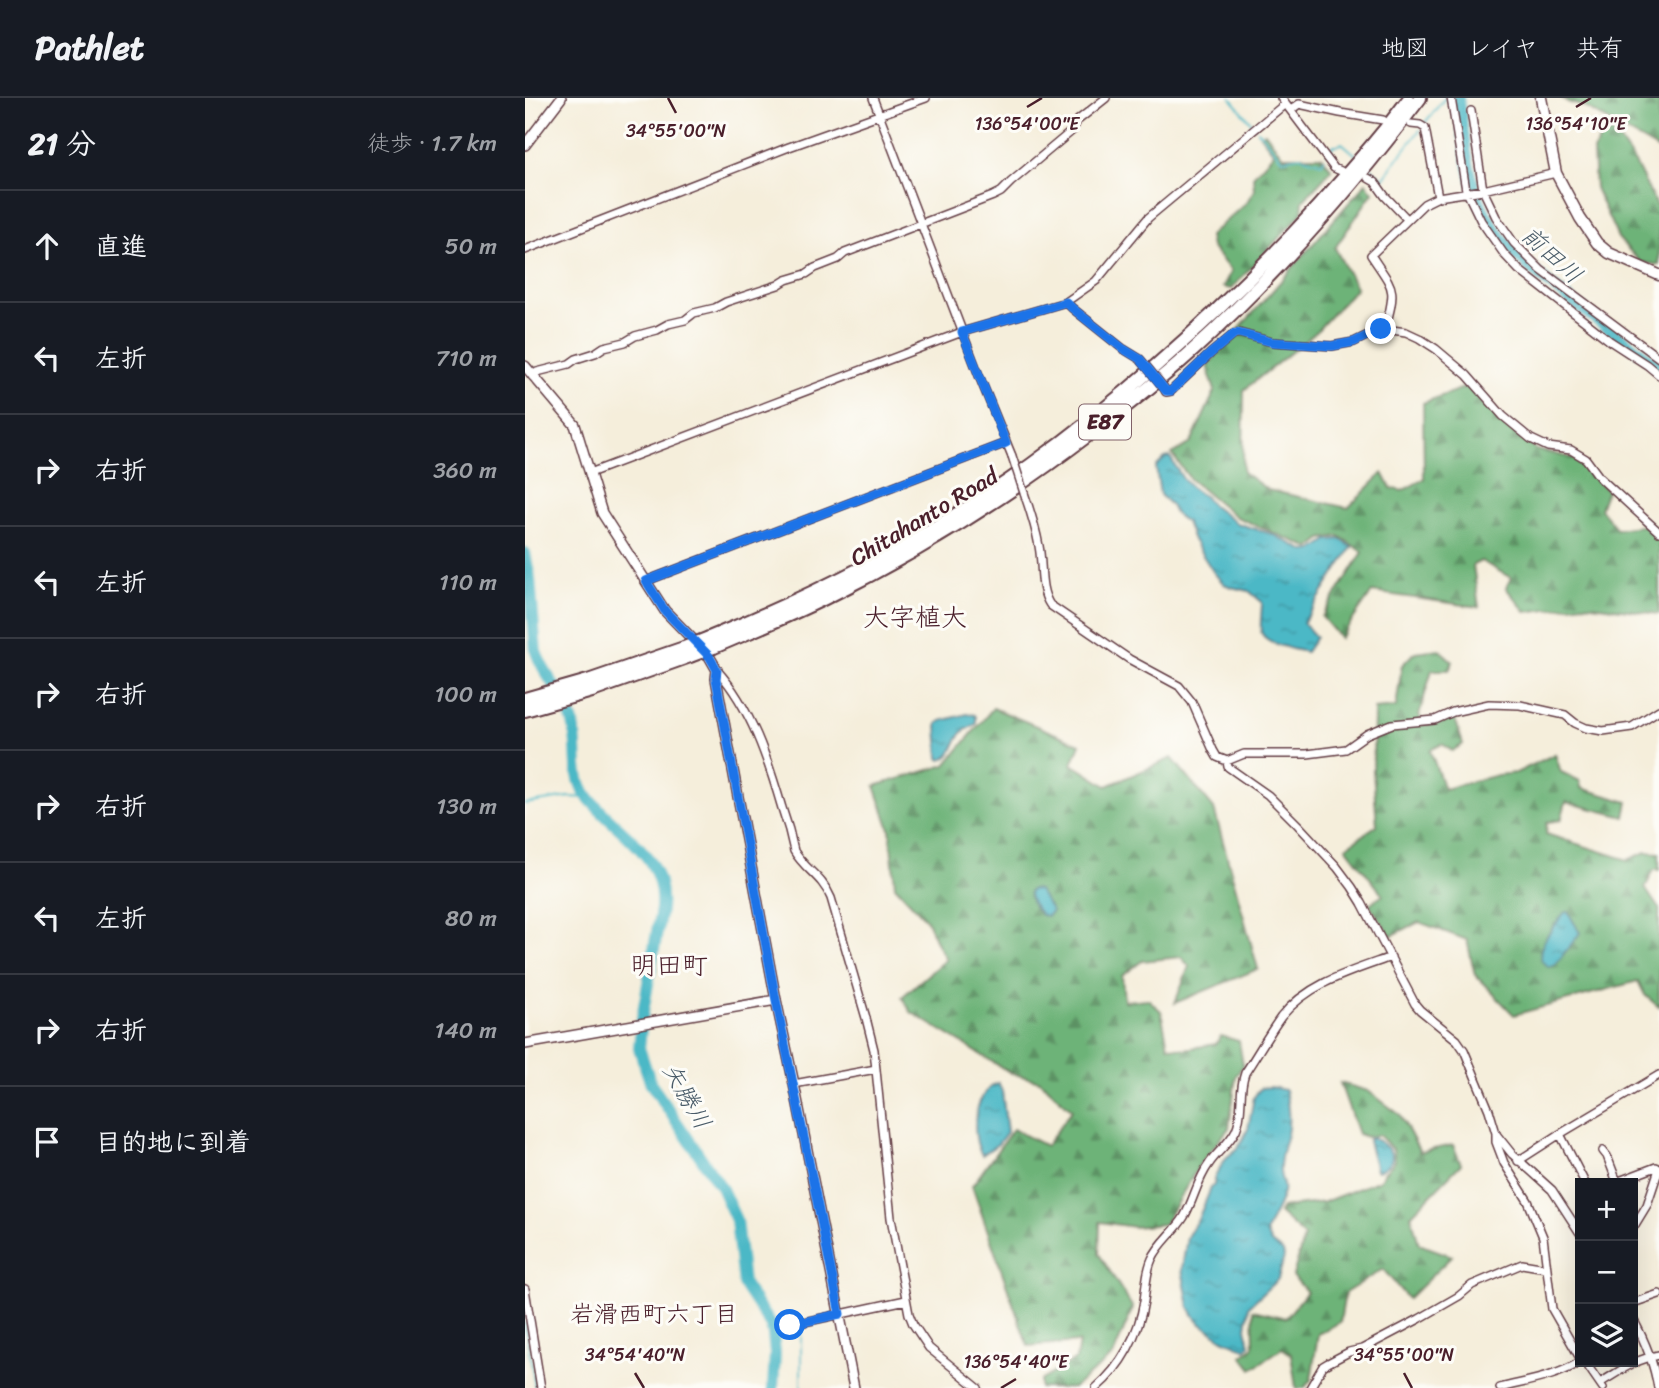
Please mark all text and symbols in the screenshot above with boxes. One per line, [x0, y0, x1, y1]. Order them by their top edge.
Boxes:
text: Pathlet [35, 19, 144, 77]
text: 地図 [1381, 27, 1429, 69]
text: レイヤ [1467, 27, 1538, 69]
text: 共有 [1576, 27, 1624, 69]
text: 136°54'00"E [975, 108, 1080, 140]
text: 136°54'10"E [1525, 108, 1628, 140]
text: 34°55'00"N [626, 115, 727, 147]
text: 21 分 [28, 117, 96, 171]
text: 徒歩 · 1.7 km [367, 123, 497, 164]
water label: 前田川 [1511, 215, 1593, 295]
text: 直進 [95, 223, 147, 269]
text: 50 m [445, 226, 497, 267]
icon: ahead [28, 227, 66, 265]
route end [1365, 313, 1396, 344]
text: 左折 [95, 335, 147, 381]
text: 710 m [436, 338, 497, 379]
icon: left [28, 339, 66, 377]
road number: E87 [1079, 404, 1131, 440]
text: 右折 [95, 447, 147, 493]
text: 360 m [433, 450, 497, 491]
icon: right [28, 451, 66, 489]
street label: Chitahanto Road [842, 455, 1008, 578]
text: 左折 [95, 559, 147, 605]
text: 110 m [439, 562, 497, 603]
icon: left [28, 563, 66, 601]
district label: 大字植大 [863, 594, 967, 640]
text: 右折 [95, 671, 147, 717]
text: 100 m [434, 674, 497, 715]
icon: right [28, 675, 66, 713]
text: 右折 [95, 783, 147, 829]
text: 130 m [436, 786, 497, 827]
icon: right [28, 787, 66, 825]
text: 左折 [95, 895, 147, 941]
text: 80 m [445, 898, 497, 939]
icon: left [28, 899, 66, 937]
district label: 明田町 [630, 942, 708, 988]
text: 右折 [95, 1007, 147, 1053]
text: 140 m [435, 1010, 497, 1051]
icon: right [28, 1011, 66, 1049]
water label: 矢勝川 [651, 1054, 723, 1138]
text: 目的地に到着 [95, 1119, 251, 1165]
icon: arrive [28, 1123, 66, 1161]
map controls [1575, 1178, 1638, 1367]
button: + [1575, 1178, 1638, 1241]
button: − [1575, 1241, 1638, 1304]
district label: 岩滑西町六丁目 [570, 1293, 738, 1335]
button: layers [1575, 1304, 1638, 1367]
route start [774, 1309, 805, 1340]
text: 34°54'40"N [585, 1339, 686, 1371]
text: 34°55'00"N [1354, 1339, 1455, 1371]
text: 136°54'40"E [964, 1346, 1069, 1378]

